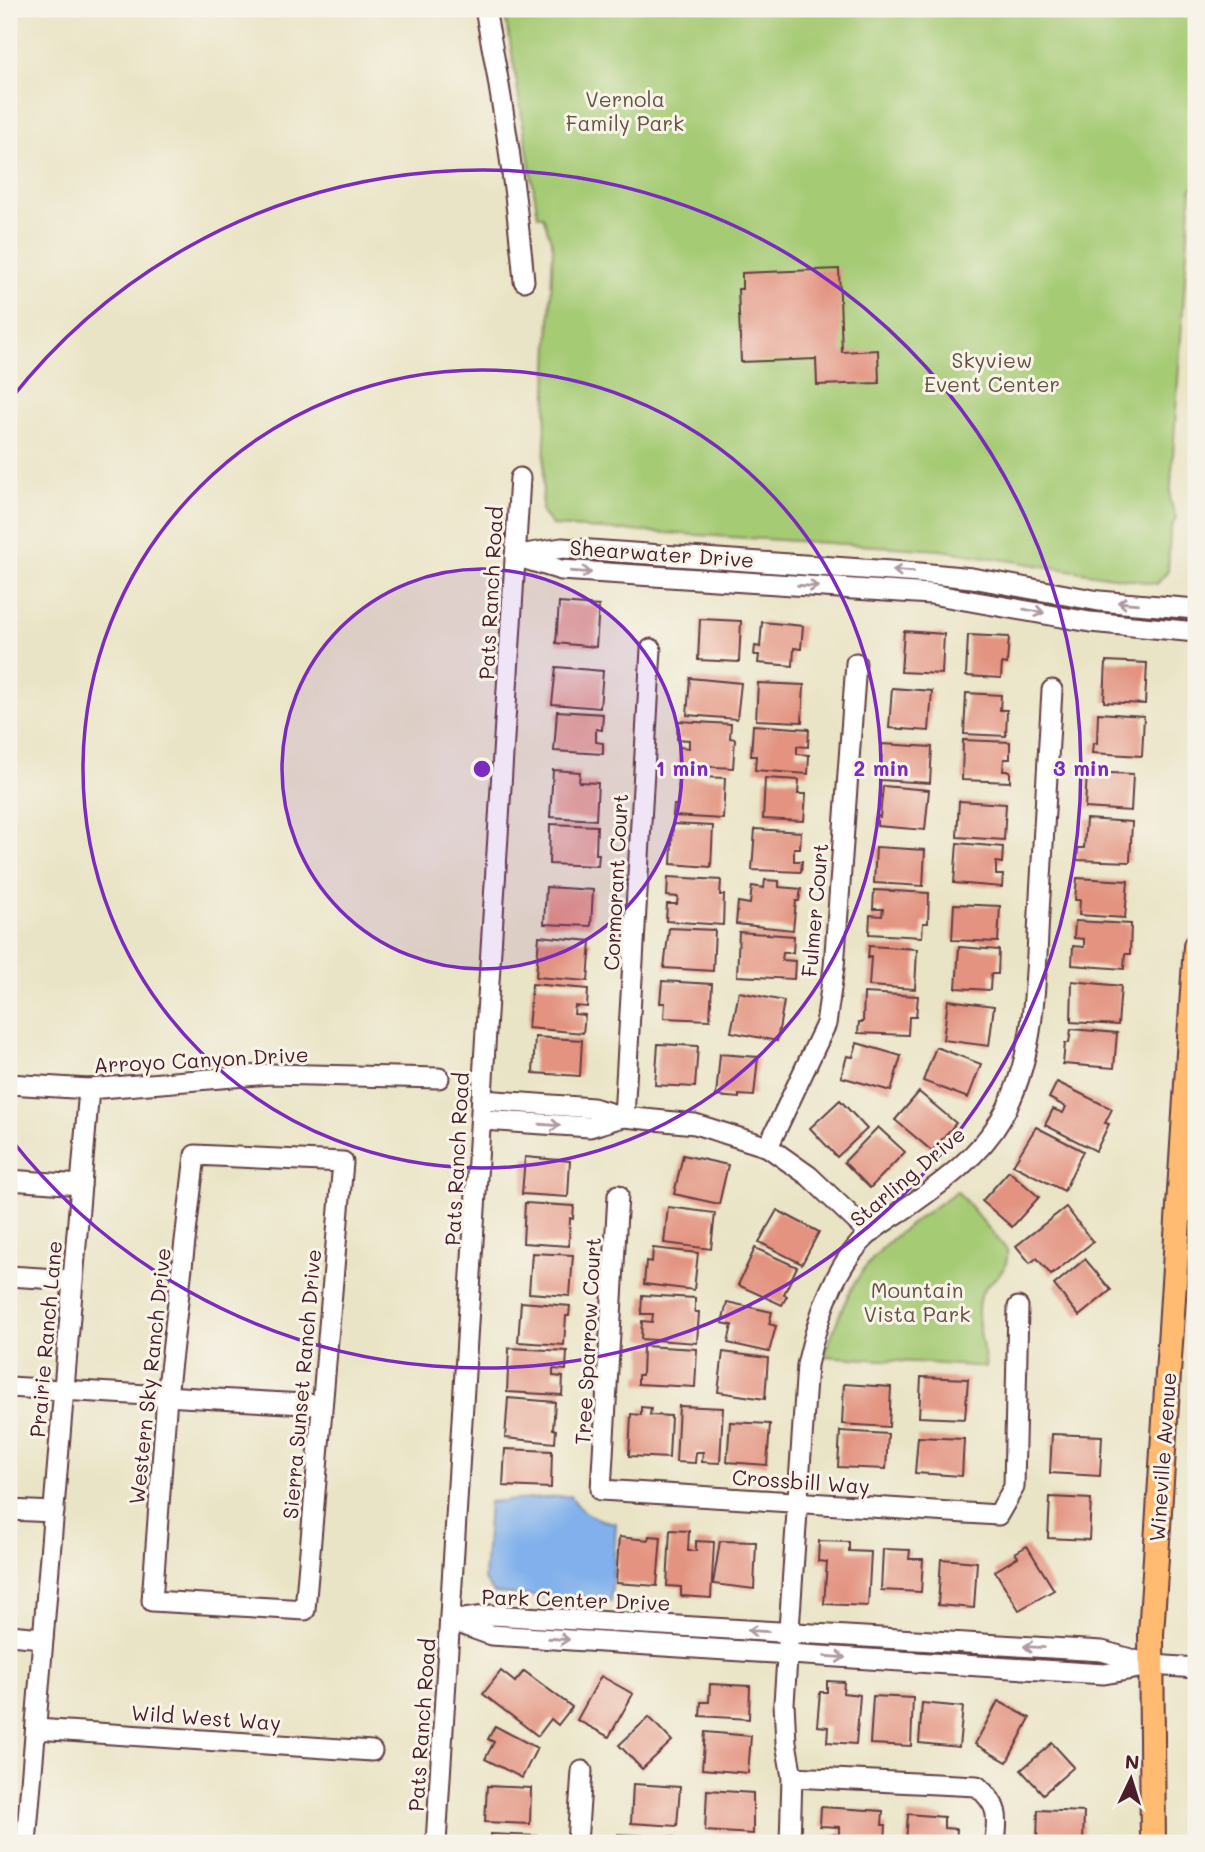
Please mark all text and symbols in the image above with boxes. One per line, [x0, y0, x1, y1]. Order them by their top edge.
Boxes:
park label: Vernola Family Park [566, 85, 684, 136]
park label: Skyview Event Center [924, 346, 1060, 397]
street label: Pats Ranch Road [472, 506, 508, 680]
street label: Shearwater Drive [569, 533, 755, 573]
one-way arrow [569, 565, 592, 578]
one-way arrow [892, 565, 915, 578]
one-way arrow [797, 580, 819, 593]
one-way arrow [1117, 597, 1140, 610]
one-way arrow [1022, 605, 1045, 619]
text: 1 min [656, 754, 708, 781]
text: 2 min [853, 754, 909, 781]
text: 3 min [1053, 754, 1109, 781]
centre of rings [470, 757, 494, 781]
street label: Cormorant Court [597, 793, 633, 971]
street label: Fulmer Court [795, 842, 833, 978]
street label: Arroyo Canyon Drive [93, 1040, 309, 1078]
street label: Pats Ranch Road [438, 1072, 474, 1246]
one-way arrow [538, 1118, 561, 1131]
street label: Starling Drive [844, 1120, 970, 1232]
street label: Tree Sparrow Court [568, 1236, 606, 1446]
street label: Prairie Ranch Lane [23, 1239, 67, 1439]
street label: Western Sky Ranch Drive [122, 1246, 176, 1506]
street label: Sierra Sunset Ranch Drive [276, 1248, 326, 1520]
park label: Mountain Vista Park [864, 1276, 970, 1327]
street label: Wineville Avenue [1143, 1371, 1181, 1543]
street label: Crossbill Way [731, 1463, 871, 1499]
street label: Park Center Drive [481, 1582, 671, 1616]
one-way arrow [747, 1624, 770, 1637]
one-way arrow [548, 1633, 571, 1646]
street label: Pats Ranch Road [401, 1638, 441, 1812]
one-way arrow [1023, 1641, 1046, 1654]
one-way arrow [824, 1650, 847, 1663]
street label: Wild West Way [130, 1698, 282, 1736]
north arrow [1096, 1744, 1166, 1814]
text: N [1124, 1749, 1140, 1775]

